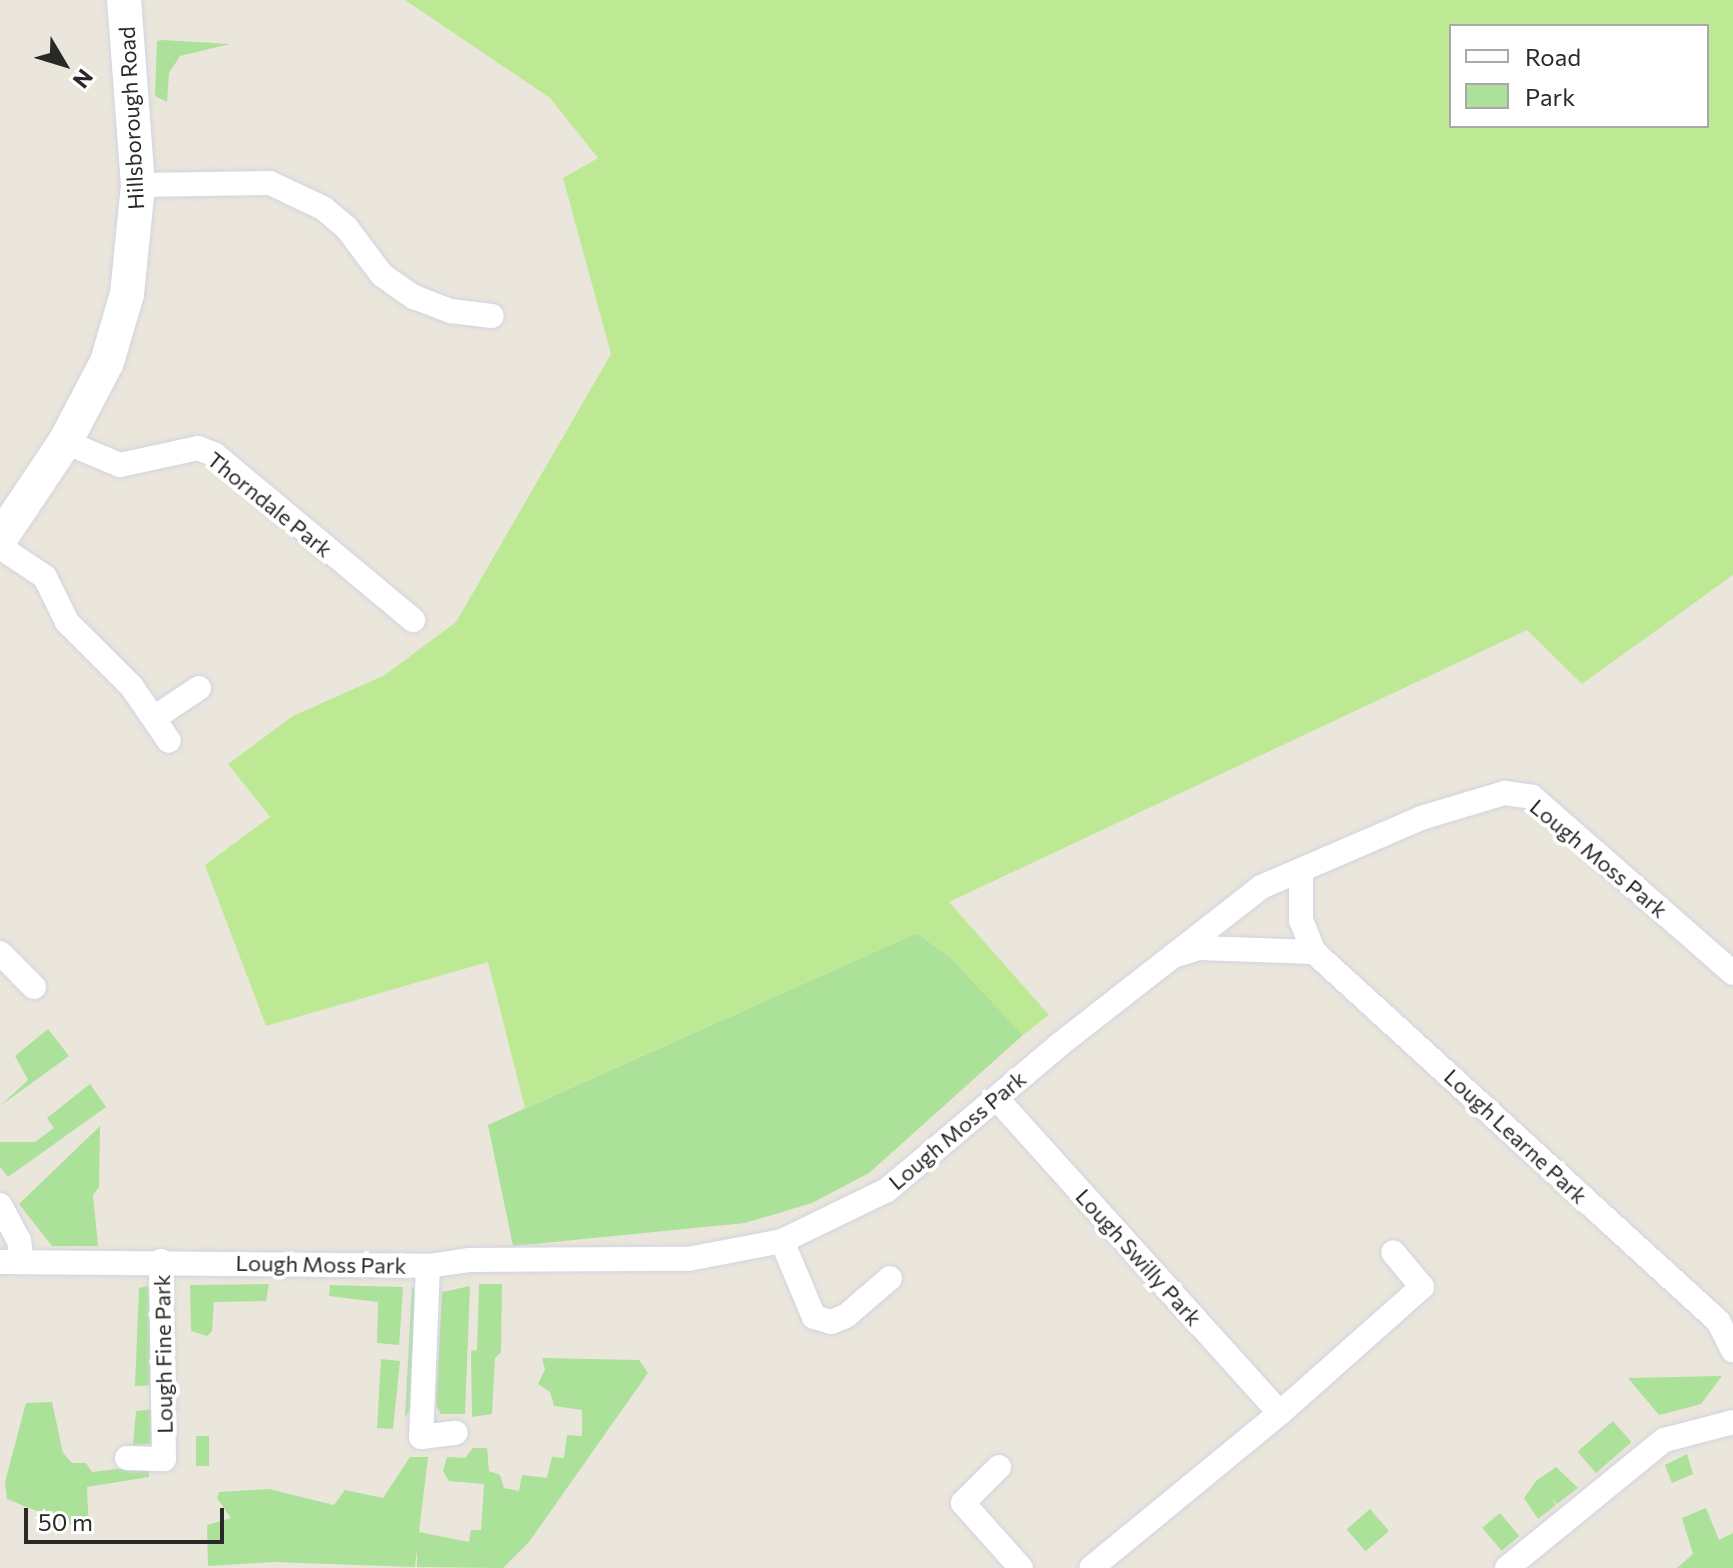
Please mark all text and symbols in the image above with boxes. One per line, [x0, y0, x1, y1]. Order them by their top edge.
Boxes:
north arrow [24, 24, 104, 104]
legend [1449, 24, 1709, 128]
street label: Hillsborough Road [113, 26, 149, 210]
text: Road [1525, 42, 1581, 71]
text: N [68, 64, 99, 94]
text: Park [1525, 82, 1575, 111]
street label: Thorndale Park [202, 446, 338, 562]
street label: Lough Moss Park [1525, 793, 1673, 923]
street label: Lough Learne Park [1439, 1063, 1593, 1209]
street label: Lough Moss Park [883, 1065, 1031, 1195]
street label: Lough Swilly Park [1071, 1183, 1207, 1331]
street label: Lough Moss Park [235, 1249, 407, 1279]
street label: Lough Fine Park [148, 1274, 178, 1434]
scale bar [28, 1492, 228, 1542]
text: 50 m [38, 1507, 93, 1536]

